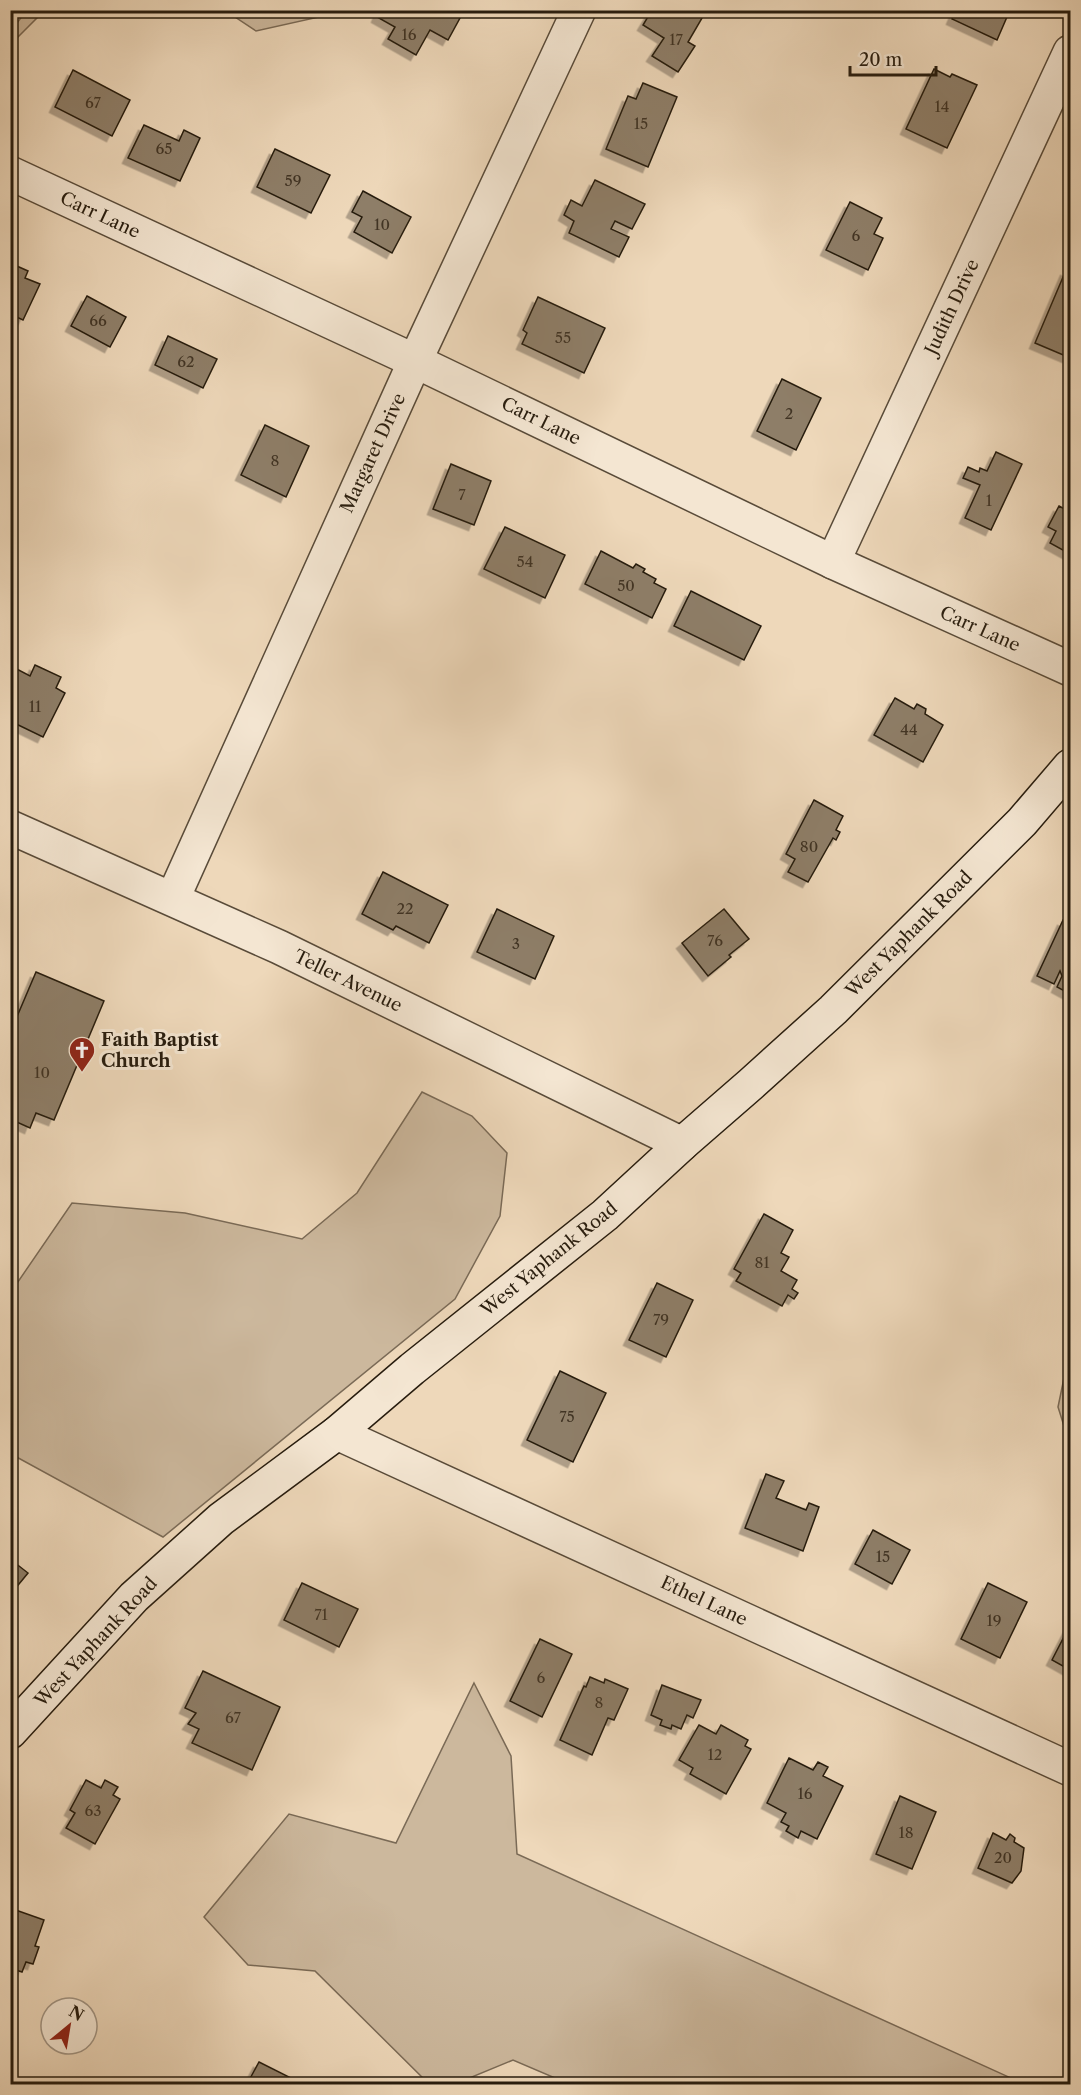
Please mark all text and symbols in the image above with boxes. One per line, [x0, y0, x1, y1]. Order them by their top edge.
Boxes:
house number: 16 [401, 25, 417, 44]
house number: 17 [669, 30, 683, 49]
scale bar [850, 39, 936, 77]
text: 20 m [859, 49, 903, 71]
house number: 67 [85, 93, 102, 112]
house number: 14 [935, 97, 949, 116]
house number: 15 [634, 114, 648, 133]
house number: 65 [156, 139, 172, 158]
house number: 59 [285, 171, 301, 190]
street label: Carr Lane [57, 187, 143, 243]
house number: 10 [374, 215, 390, 234]
house number: 6 [852, 226, 861, 245]
street label: Judith Drive [919, 256, 984, 361]
house number: 66 [89, 311, 107, 330]
house number: 55 [555, 328, 571, 347]
house number: 62 [177, 352, 195, 371]
street label: Margaret Drive [336, 390, 410, 516]
street label: Carr Lane [498, 392, 584, 450]
house number: 2 [785, 404, 793, 423]
house number: 8 [271, 451, 280, 470]
house number: 7 [458, 485, 466, 504]
house number: 1 [986, 491, 993, 510]
house number: 54 [517, 552, 533, 571]
house number: 50 [617, 576, 635, 595]
street label: Carr Lane [936, 602, 1024, 656]
house number: 11 [29, 697, 42, 716]
house number: 44 [900, 720, 918, 739]
house number: 80 [800, 837, 818, 856]
street label: West Yaphank Road [841, 866, 977, 1002]
house number: 22 [396, 899, 414, 918]
house number: 76 [707, 931, 723, 950]
house number: 3 [512, 934, 520, 953]
street label: Teller Avenue [290, 945, 406, 1017]
place label: Faith Baptist Church [101, 1029, 219, 1072]
church icon: Faith Baptist Church [67, 1035, 97, 1073]
house number: 10 [34, 1063, 50, 1082]
street label: West Yaphank Road [475, 1197, 622, 1322]
house number: 81 [754, 1253, 770, 1272]
house number: 79 [653, 1310, 669, 1329]
house number: 75 [559, 1407, 575, 1426]
house number: 15 [876, 1547, 890, 1566]
street label: Ethel Lane [657, 1571, 751, 1631]
street label: West Yaphank Road [29, 1573, 162, 1712]
house number: 71 [314, 1605, 329, 1624]
house number: 19 [986, 1611, 1002, 1630]
house number: 6 [537, 1668, 546, 1687]
house number: 8 [595, 1693, 604, 1712]
house number: 67 [225, 1708, 242, 1727]
house number: 12 [708, 1745, 722, 1764]
house number: 16 [797, 1784, 813, 1803]
house number: 63 [84, 1801, 102, 1820]
house number: 18 [898, 1823, 914, 1842]
house number: 20 [994, 1848, 1012, 1867]
north arrow [39, 1996, 99, 2056]
text: N [65, 2001, 88, 2025]

